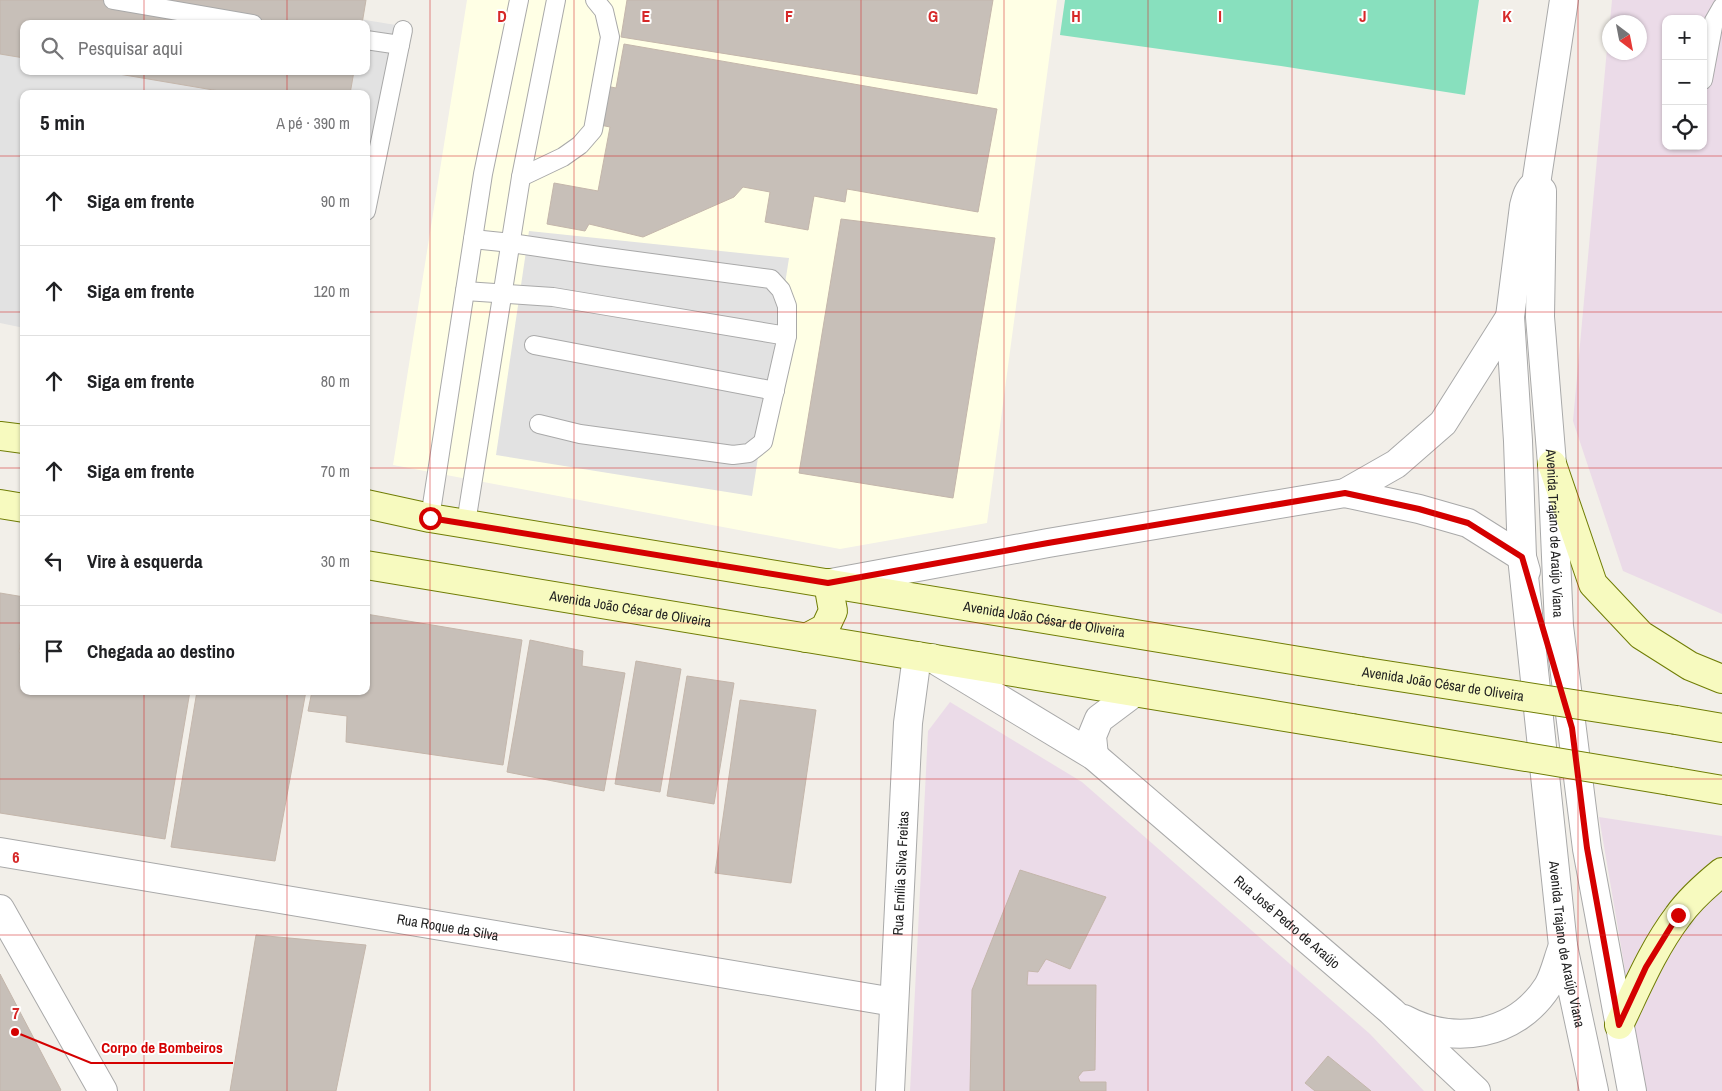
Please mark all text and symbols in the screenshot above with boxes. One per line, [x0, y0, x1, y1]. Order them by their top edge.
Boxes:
text: D [497, 5, 507, 27]
text: E [642, 5, 651, 27]
text: F [785, 5, 793, 27]
text: G [928, 5, 938, 27]
text: H [1071, 5, 1081, 27]
text: I [1218, 5, 1222, 27]
text: J [1359, 5, 1367, 27]
text: K [1502, 5, 1512, 27]
north arrow [1602, 15, 1647, 60]
map controls [1662, 15, 1707, 150]
button: + [1662, 15, 1707, 60]
search box [20, 20, 370, 75]
icon: search [38, 34, 66, 62]
text: Pesquisar aqui [78, 35, 183, 61]
button: − [1662, 60, 1707, 105]
button: locate [1662, 105, 1707, 150]
text: 5 min [40, 108, 85, 137]
text: A pé · 390 m [276, 112, 350, 134]
icon: ahead [40, 187, 68, 215]
text: Siga em frente [87, 188, 194, 214]
text: 90 m [321, 190, 350, 212]
icon: ahead [40, 277, 68, 305]
text: Siga em frente [87, 278, 194, 304]
text: 120 m [314, 280, 350, 302]
icon: ahead [40, 367, 68, 395]
text: Siga em frente [87, 368, 194, 394]
text: 80 m [321, 370, 350, 392]
street label: Avenida Trajano de Araújo Viana [1542, 447, 1568, 618]
icon: ahead [40, 457, 68, 485]
text: Siga em frente [87, 458, 194, 484]
text: 70 m [321, 460, 350, 482]
route start [419, 507, 442, 530]
icon: left [40, 547, 68, 575]
text: Vire à esquerda [87, 548, 203, 574]
text: 30 m [321, 550, 350, 572]
street label: Avenida João César de Oliveira [547, 586, 713, 631]
street label: Avenida João César de Oliveira [961, 597, 1127, 641]
icon: arrive [40, 637, 68, 665]
text: Chegada ao destino [87, 638, 235, 664]
street label: Avenida João César de Oliveira [1360, 662, 1526, 705]
street label: Rua Emília Silva Freitas [889, 810, 913, 936]
text: 6 [12, 846, 20, 868]
street label: Avenida Trajano de Araújo Viana [1545, 859, 1589, 1030]
street label: Rua José Pedro de Araújo [1230, 871, 1344, 972]
route end [1667, 904, 1690, 927]
street label: Rua Roque da Silva [396, 910, 501, 945]
text: 7 [12, 1002, 20, 1024]
callout: Corpo de Bombeiros [91, 1033, 233, 1063]
text: Corpo de Bombeiros [101, 1037, 223, 1058]

